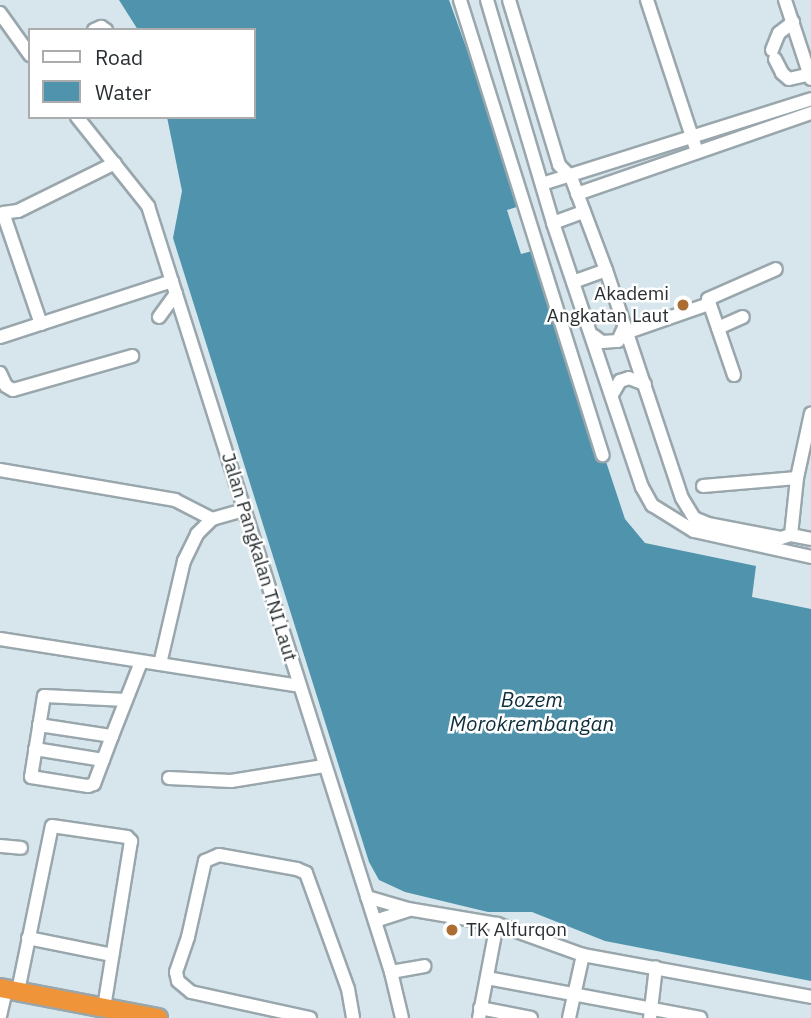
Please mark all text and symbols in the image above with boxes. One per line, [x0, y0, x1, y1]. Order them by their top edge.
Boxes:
legend [28, 28, 256, 119]
text: Road [95, 43, 143, 71]
text: Water [95, 78, 151, 106]
place label: Akademi Angkatan Laut [547, 283, 669, 327]
marker: Akademi Angkatan Laut [675, 297, 691, 313]
street label: Jalan Pangkalan TNI Laut [216, 450, 302, 664]
water label: Bozem Morokrembangan [450, 686, 614, 736]
place label: TK Alfurqon [466, 919, 567, 941]
marker: TK Alfurqon [444, 922, 460, 938]

